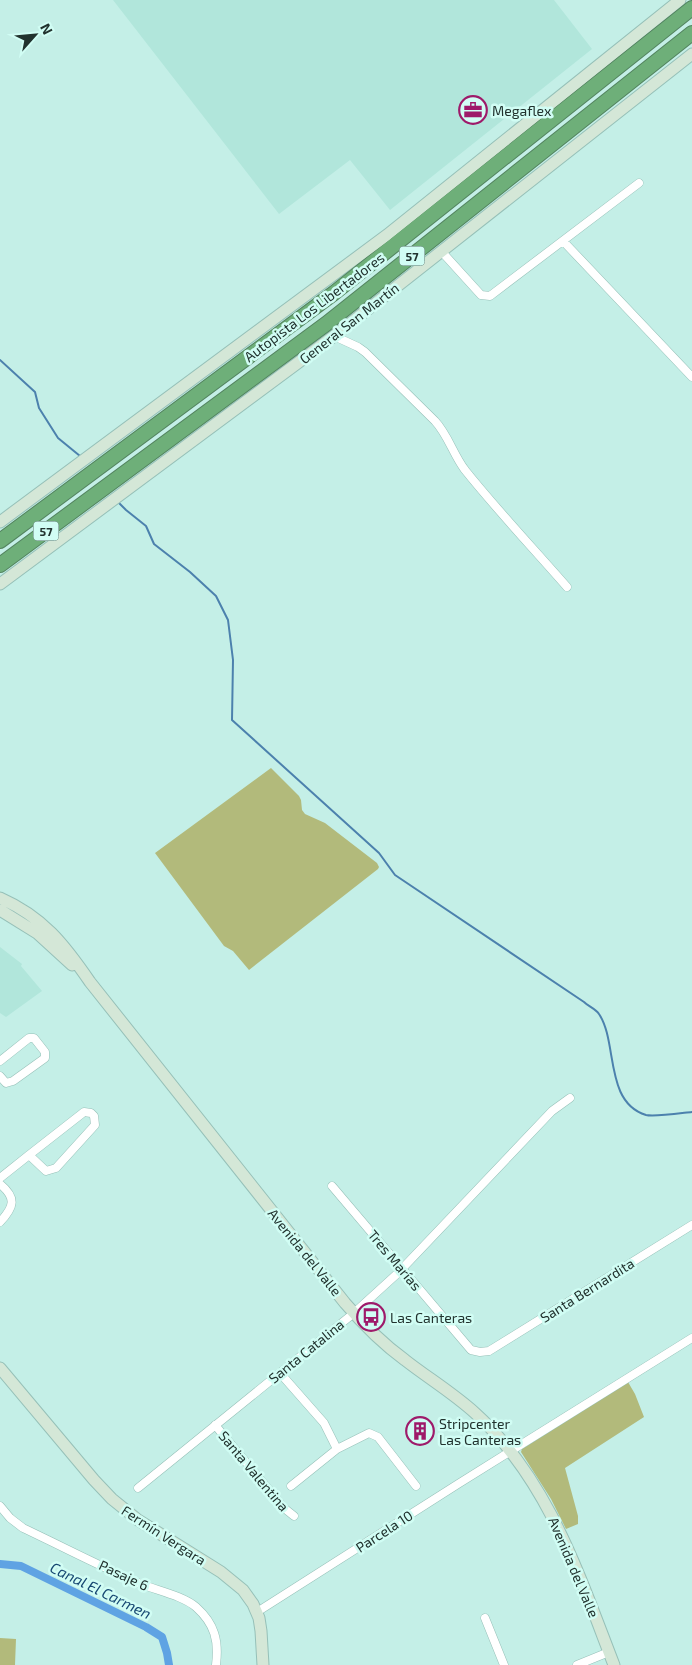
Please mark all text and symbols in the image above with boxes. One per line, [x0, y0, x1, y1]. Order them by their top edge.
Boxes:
north arrow [10, 10, 60, 60]
text: N [37, 21, 57, 37]
office icon: Megaflex [458, 95, 488, 125]
place label: Megaflex [492, 102, 552, 119]
road number: 57 [400, 247, 424, 266]
street label: Autopista Los Libertadores [241, 249, 387, 365]
street label: General San Martín [296, 279, 402, 367]
road number: 57 [34, 522, 58, 540]
street label: Avenida del Valle [265, 1205, 345, 1299]
street label: Tres Marías [365, 1226, 425, 1294]
street label: Santa Bernardita [537, 1254, 637, 1326]
bus stop icon: Las Canteras [356, 1302, 386, 1332]
place label: Las Canteras [390, 1309, 472, 1326]
street label: Santa Catalina [265, 1315, 347, 1387]
place label: Stripcenter Las Canteras [439, 1415, 521, 1448]
building icon: Stripcenter Las Canteras [405, 1416, 435, 1446]
street label: Santa Valentina [215, 1427, 293, 1515]
street label: Fermín Vergara [119, 1501, 209, 1569]
street label: Parcela 10 [352, 1506, 416, 1556]
street label: Avenida del Valle [545, 1514, 603, 1620]
street label: Pasaje 6 [96, 1556, 152, 1594]
water label: Canal El Carmen [48, 1558, 154, 1622]

